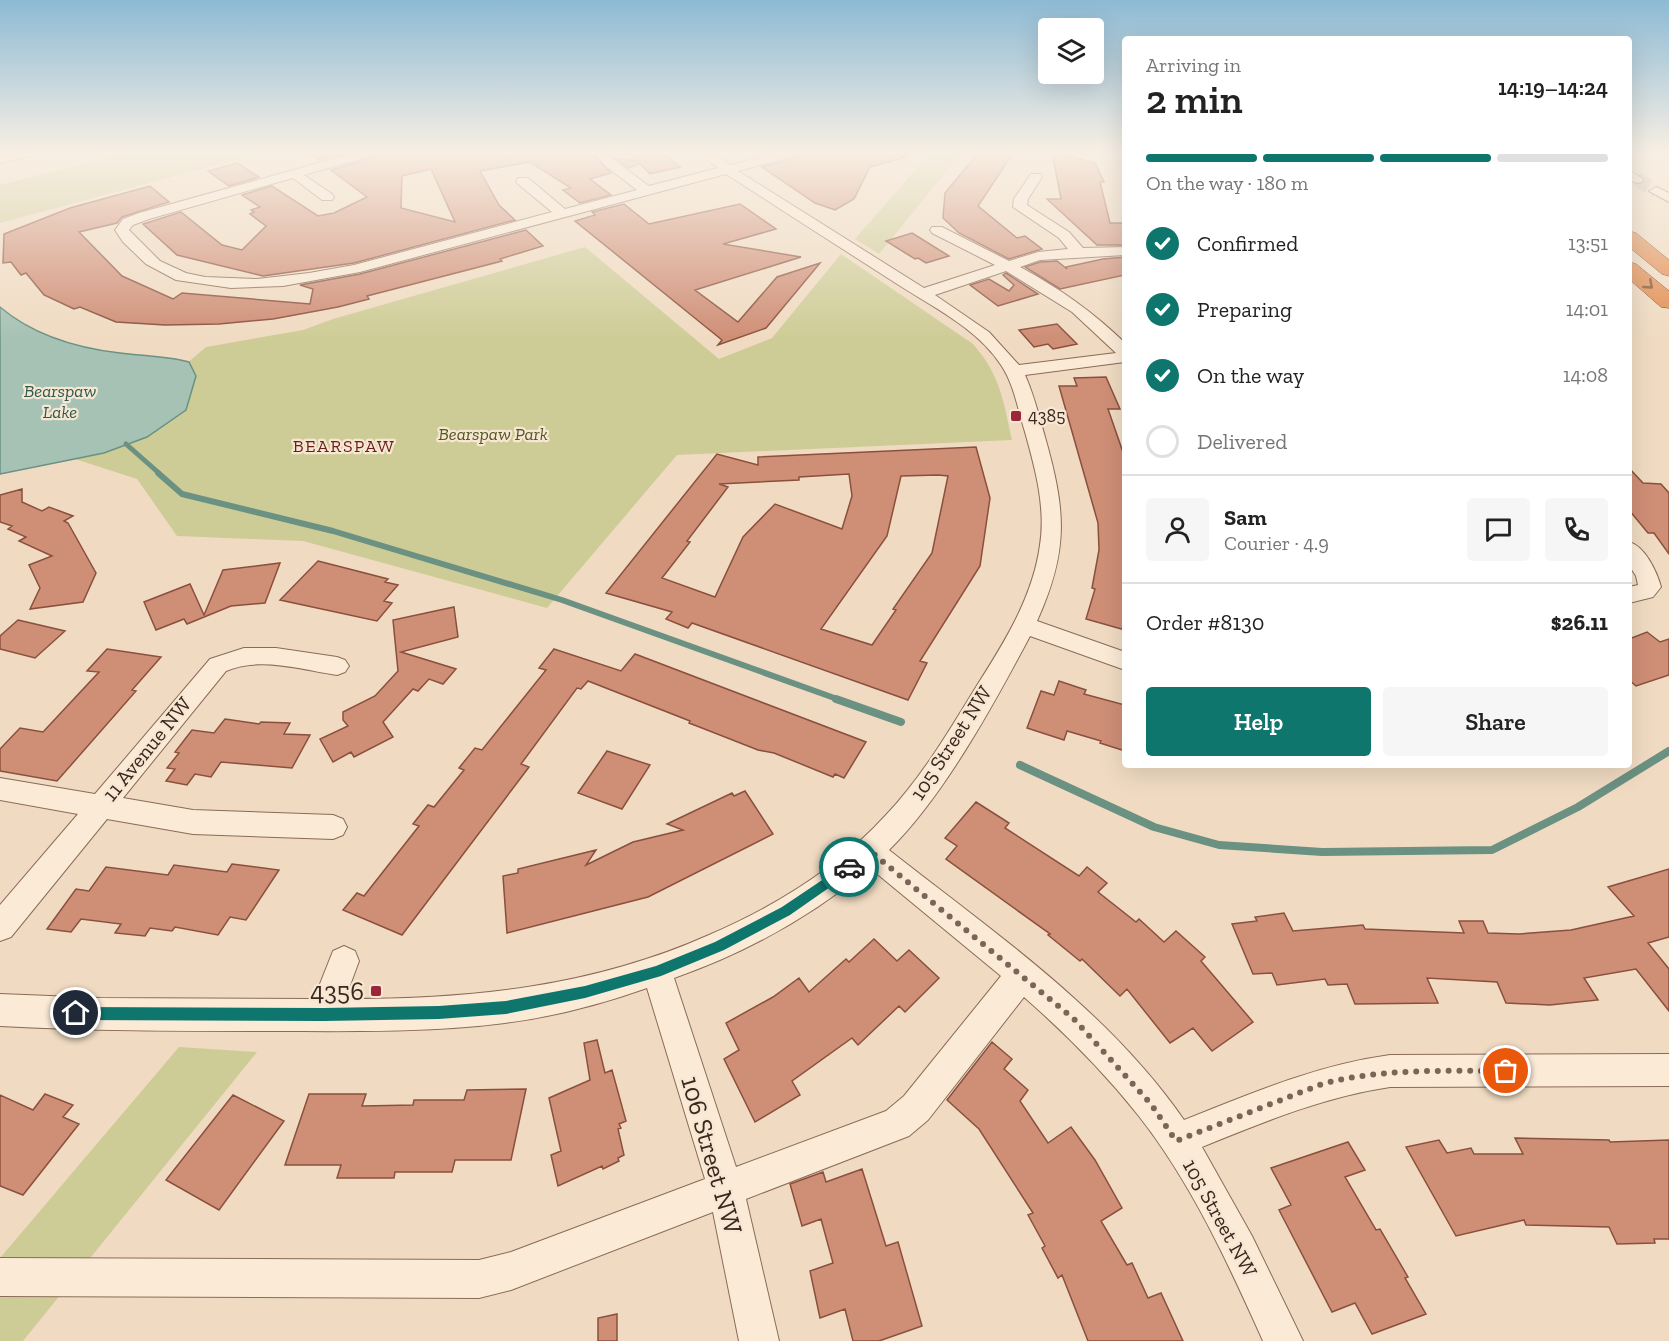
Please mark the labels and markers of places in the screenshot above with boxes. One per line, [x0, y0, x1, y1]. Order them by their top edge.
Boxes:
place label: 4385 [1028, 405, 1065, 427]
marker: 4385 [1009, 409, 1023, 423]
place label: 4356 [310, 975, 364, 1007]
marker: 4356 [369, 984, 383, 998]
pin [50, 987, 101, 1038]
pin [1480, 1045, 1531, 1096]

